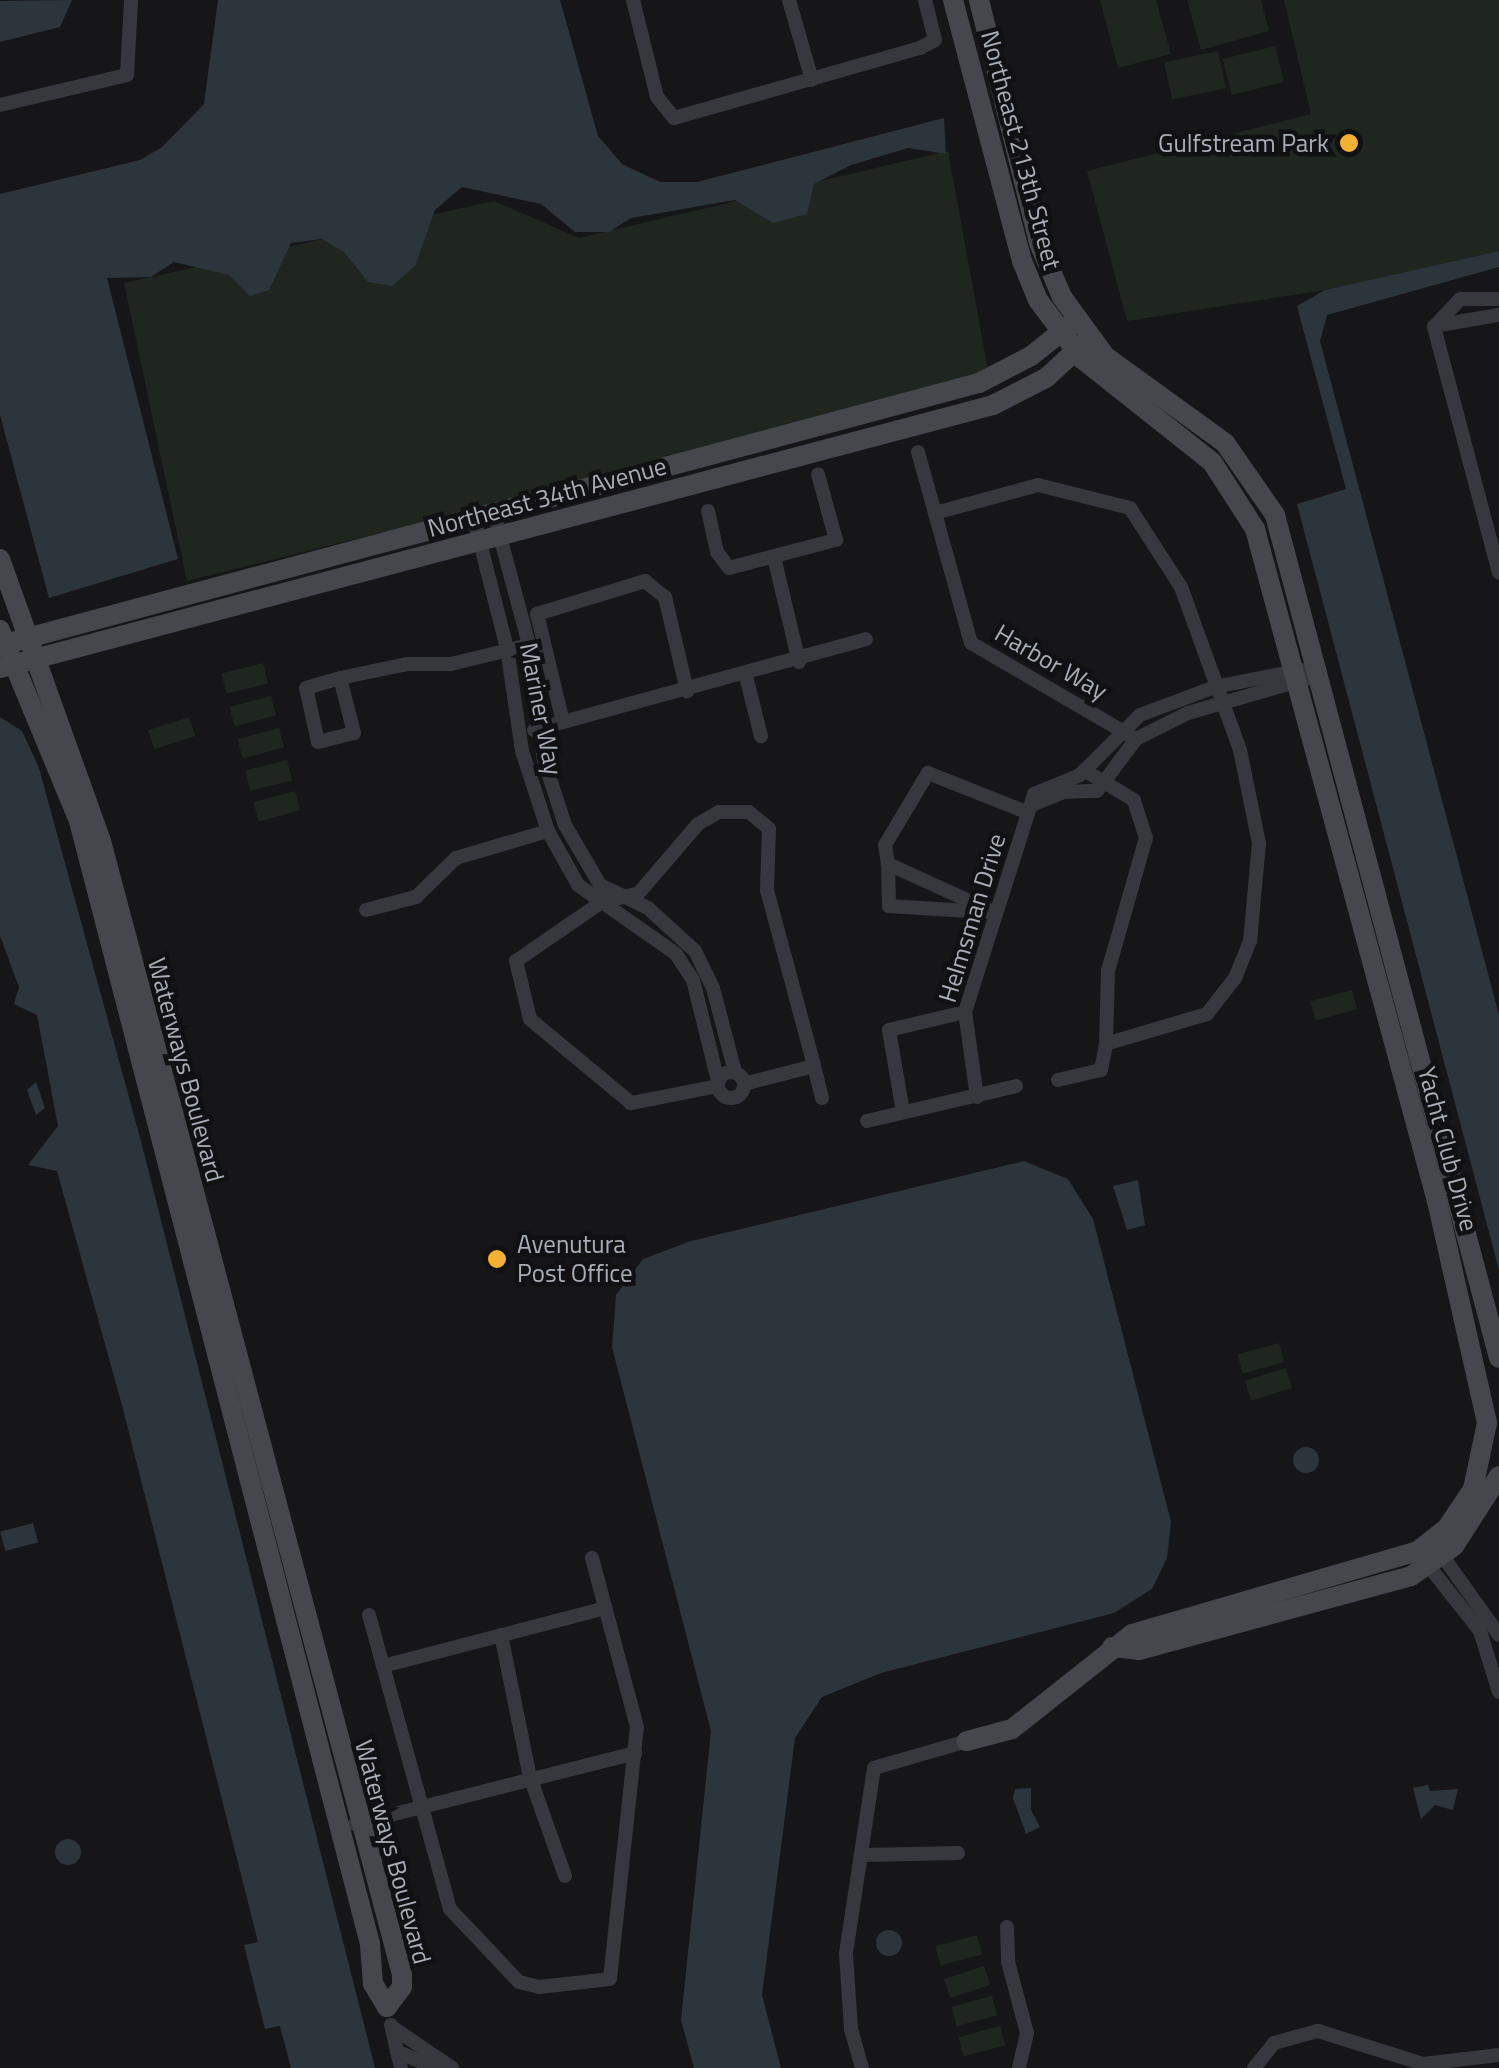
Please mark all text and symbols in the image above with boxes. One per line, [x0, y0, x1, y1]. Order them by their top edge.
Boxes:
street label: Northeast 213th Street [975, 27, 1067, 273]
place label: Gulfstream Park [1158, 128, 1329, 158]
marker: Gulfstream Park [1338, 132, 1360, 154]
street label: Northeast 34th Avenue [424, 451, 670, 543]
street label: Harbor Way [989, 618, 1113, 706]
street label: Mariner Way [513, 640, 569, 778]
street label: Helmsman Drive [932, 830, 1012, 1006]
street label: Waterways Boulevard [142, 955, 230, 1185]
street label: Yacht Club Drive [1412, 1064, 1484, 1234]
place label: Avenutura Post Office [517, 1230, 633, 1289]
marker: Avenutura Post Office [486, 1248, 508, 1270]
street label: Waterways Boulevard [349, 1737, 437, 1967]

